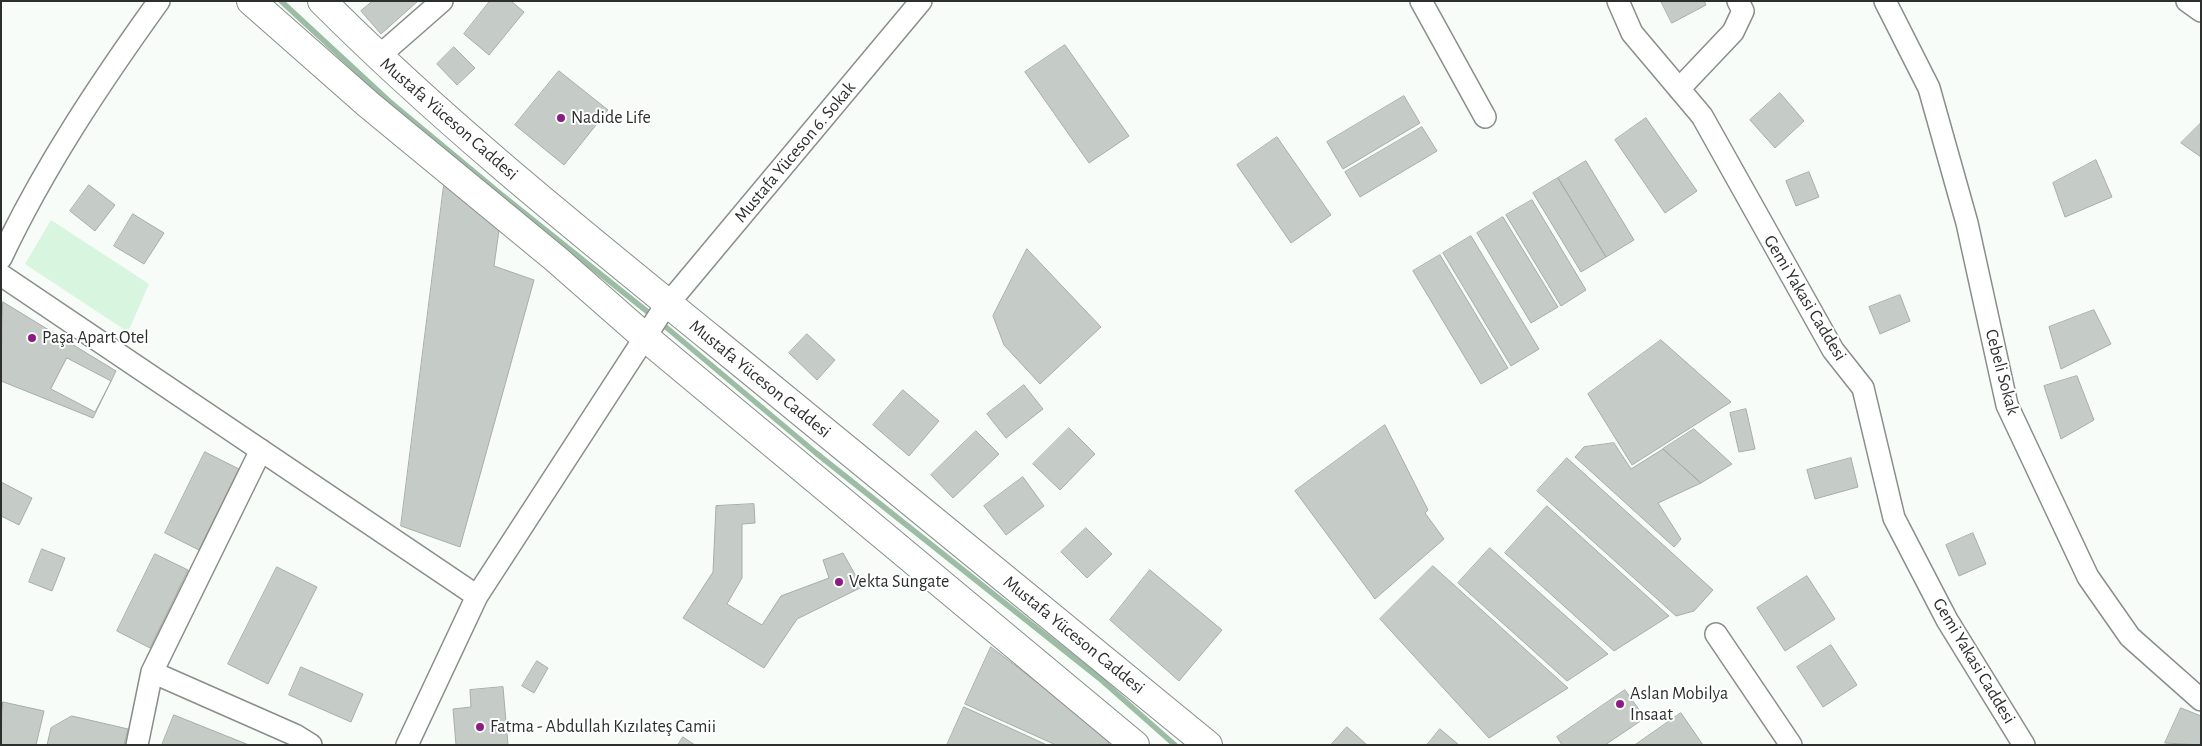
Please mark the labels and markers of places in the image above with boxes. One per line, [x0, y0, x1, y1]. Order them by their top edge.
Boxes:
place label: Nadide Life [571, 107, 651, 129]
marker: Nadide Life [555, 112, 567, 124]
place label: Paşa Apart Otel [42, 327, 149, 349]
marker: Paşa Apart Otel [26, 332, 38, 344]
place label: Vekta Sungate [849, 571, 949, 593]
marker: Vekta Sungate [833, 576, 845, 588]
place label: Aslan Mobilya Insaat [1630, 683, 1728, 726]
marker: Aslan Mobilya Insaat [1614, 698, 1626, 710]
place label: Fatma - Abdullah Kızılateş Camii [490, 716, 716, 738]
marker: Fatma - Abdullah Kızılateş Camii [474, 721, 486, 733]

